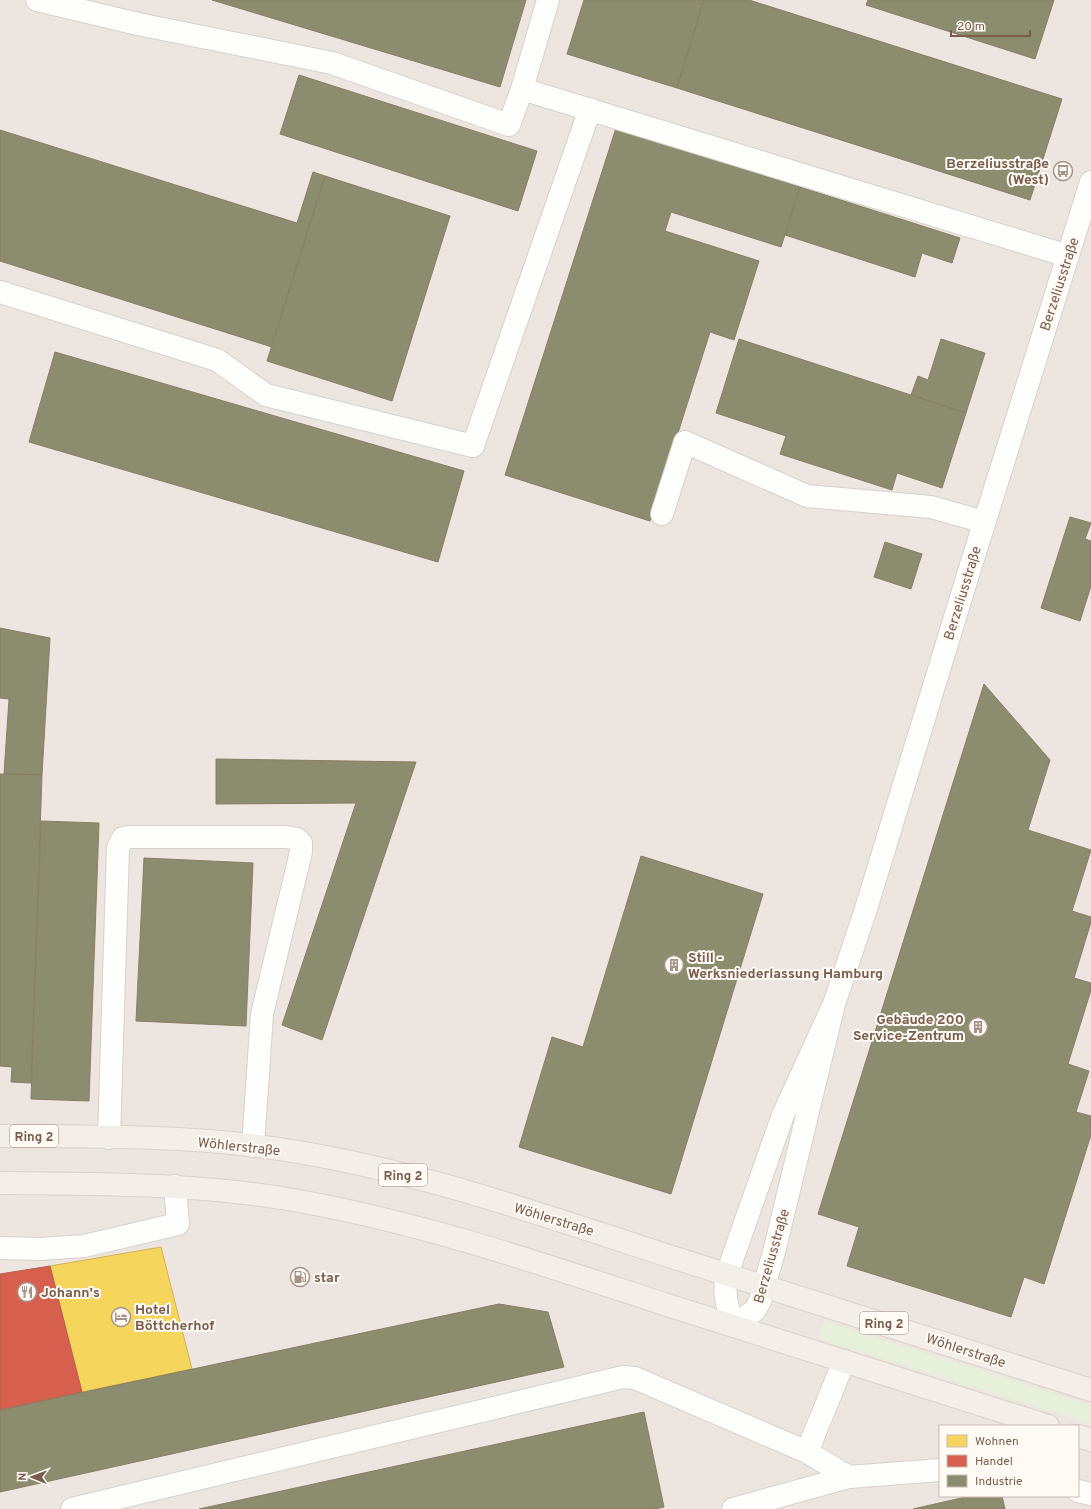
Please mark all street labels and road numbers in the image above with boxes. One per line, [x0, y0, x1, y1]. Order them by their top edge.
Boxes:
street label: Berzeliusstraße [1037, 236, 1084, 333]
street label: Berzeliusstraße [941, 544, 986, 642]
road number: Ring 2 [10, 1125, 58, 1147]
street label: Wöhlerstraße [197, 1135, 281, 1160]
road number: Ring 2 [379, 1164, 427, 1186]
street label: Wöhlerstraße [511, 1200, 596, 1241]
street label: Berzeliusstraße [751, 1207, 794, 1306]
road number: Ring 2 [860, 1312, 908, 1334]
street label: Wöhlerstraße [923, 1331, 1008, 1372]

